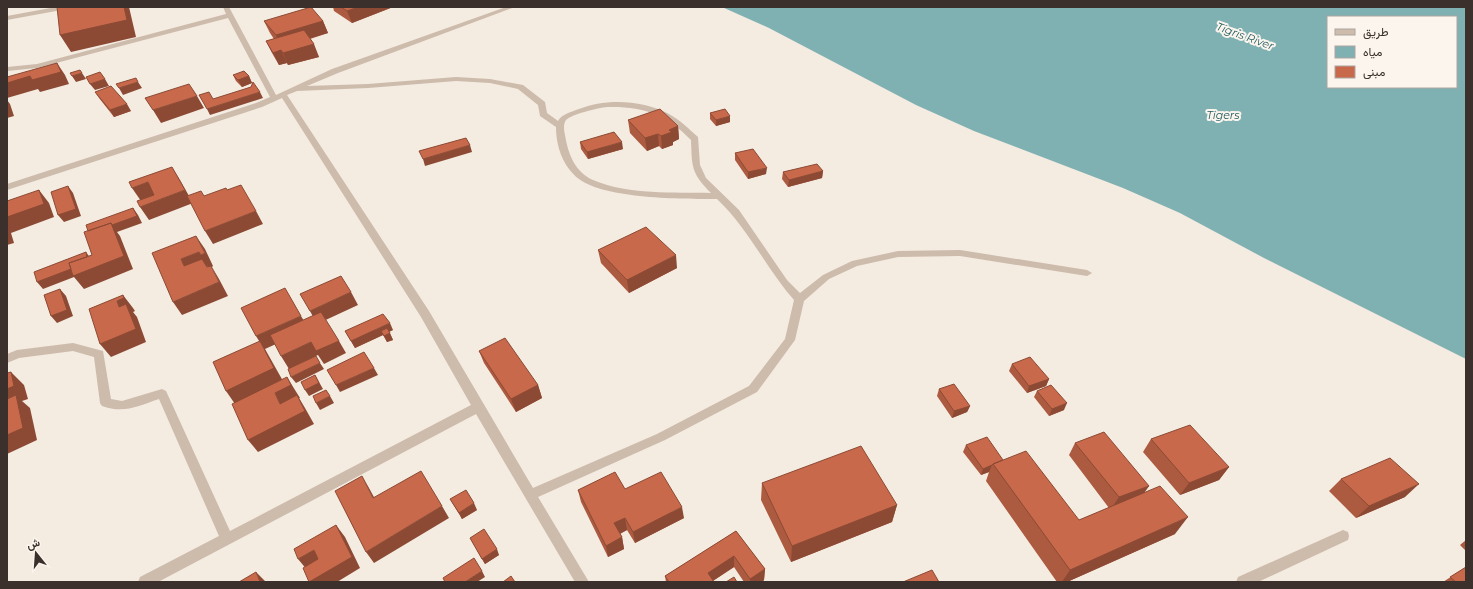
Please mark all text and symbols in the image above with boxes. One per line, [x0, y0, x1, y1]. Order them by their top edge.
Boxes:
legend [1327, 16, 1457, 88]
water label: Tigris River [1214, 19, 1276, 53]
text: طريق [1363, 24, 1389, 40]
text: مياه [1363, 44, 1382, 59]
text: مبنى [1363, 64, 1385, 80]
water label: Tigers [1206, 108, 1240, 122]
north arrow [16, 533, 56, 573]
text: ش [25, 535, 41, 552]

